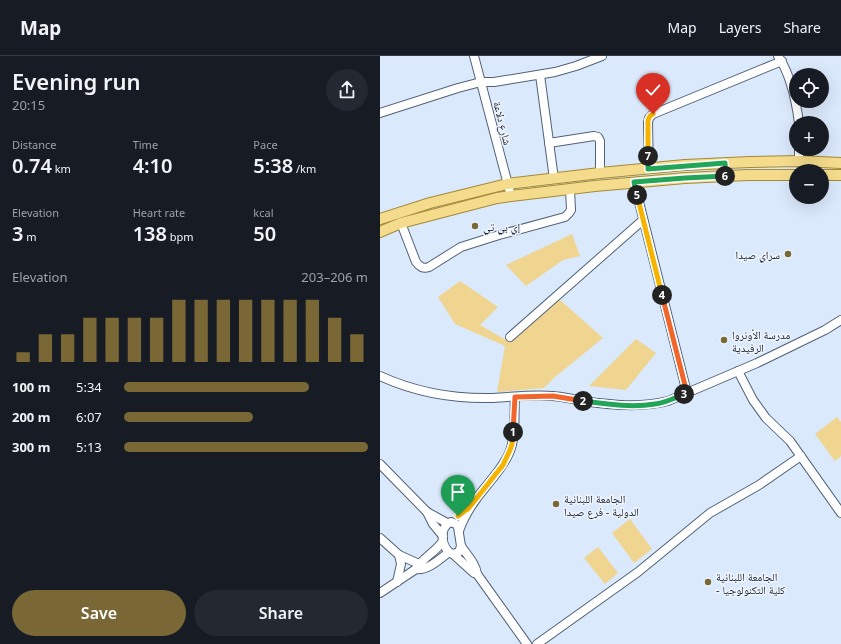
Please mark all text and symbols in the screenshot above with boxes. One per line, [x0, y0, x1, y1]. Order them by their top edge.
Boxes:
text: Map [20, 15, 61, 41]
text: Map [668, 18, 697, 37]
text: Layers [719, 18, 761, 37]
text: Share [783, 18, 821, 37]
text: Evening run [12, 66, 141, 96]
map controls [789, 68, 829, 204]
button: locate [789, 68, 829, 108]
button: share [326, 69, 368, 111]
pin [636, 73, 670, 114]
icon: check [642, 79, 664, 101]
text: 20:15 [12, 96, 45, 114]
street label: شارع دلاعة [490, 100, 516, 146]
button: + [789, 116, 829, 156]
text: Distance [12, 137, 57, 152]
text: Time [133, 137, 158, 152]
text: Pace [253, 137, 278, 152]
pin: 7 [638, 146, 658, 166]
text: 7 [645, 148, 651, 163]
text: 0.74 [12, 152, 52, 179]
text: 4:10 [133, 152, 173, 179]
text: 5:38 [253, 152, 293, 179]
text: km [52, 161, 71, 176]
text: /km [293, 161, 316, 176]
button: − [789, 164, 829, 204]
pin: 6 [715, 166, 735, 186]
text: 6 [722, 168, 728, 183]
pin: 5 [627, 185, 647, 205]
text: 5 [634, 187, 640, 202]
text: Elevation [12, 205, 59, 220]
text: Heart rate [133, 205, 185, 220]
text: kcal [253, 205, 274, 220]
place label: إي بي تي [483, 219, 520, 235]
text: 3 [12, 220, 23, 247]
text: 138 [133, 220, 167, 247]
text: 50 [253, 220, 276, 247]
marker: إي بي تي [470, 221, 480, 231]
text: m [23, 229, 37, 244]
text: bpm [167, 229, 194, 244]
place label: سراي صيدا [736, 247, 780, 263]
marker: سراي صيدا [783, 249, 793, 259]
text: Elevation [12, 268, 68, 286]
text: 203–206 m [301, 268, 368, 286]
pin: 4 [652, 285, 672, 305]
text: 4 [659, 287, 665, 302]
place label: مدرسة الأونروا الرفيدية [732, 327, 790, 355]
marker: مدرسة الأونروا الرفيدية [719, 335, 729, 345]
text: 100 m [12, 378, 50, 396]
text: 5:34 [76, 378, 102, 396]
pin: 3 [674, 384, 694, 404]
text: 3 [681, 386, 687, 401]
pin: 2 [573, 391, 593, 411]
text: 2 [580, 393, 586, 408]
text: 200 m [12, 408, 50, 426]
text: 6:07 [76, 408, 102, 426]
pin: 1 [503, 422, 523, 442]
text: 1 [510, 424, 516, 439]
text: 300 m [12, 438, 50, 456]
text: 5:13 [76, 438, 102, 456]
pin [441, 475, 475, 516]
icon: arrive [447, 481, 469, 503]
place label: الجامعة اللبنانية الدولية - فرع صيدا [564, 491, 639, 519]
marker: الجامعة اللبنانية الدولية - فرع صيدا [551, 499, 561, 509]
place label: الجامعة اللبنانية - كلية التكنولوجيا [716, 569, 785, 597]
marker: الجامعة اللبنانية - كلية التكنولوجيا [703, 577, 713, 587]
button: Save [12, 590, 186, 636]
button: Share [194, 590, 368, 636]

